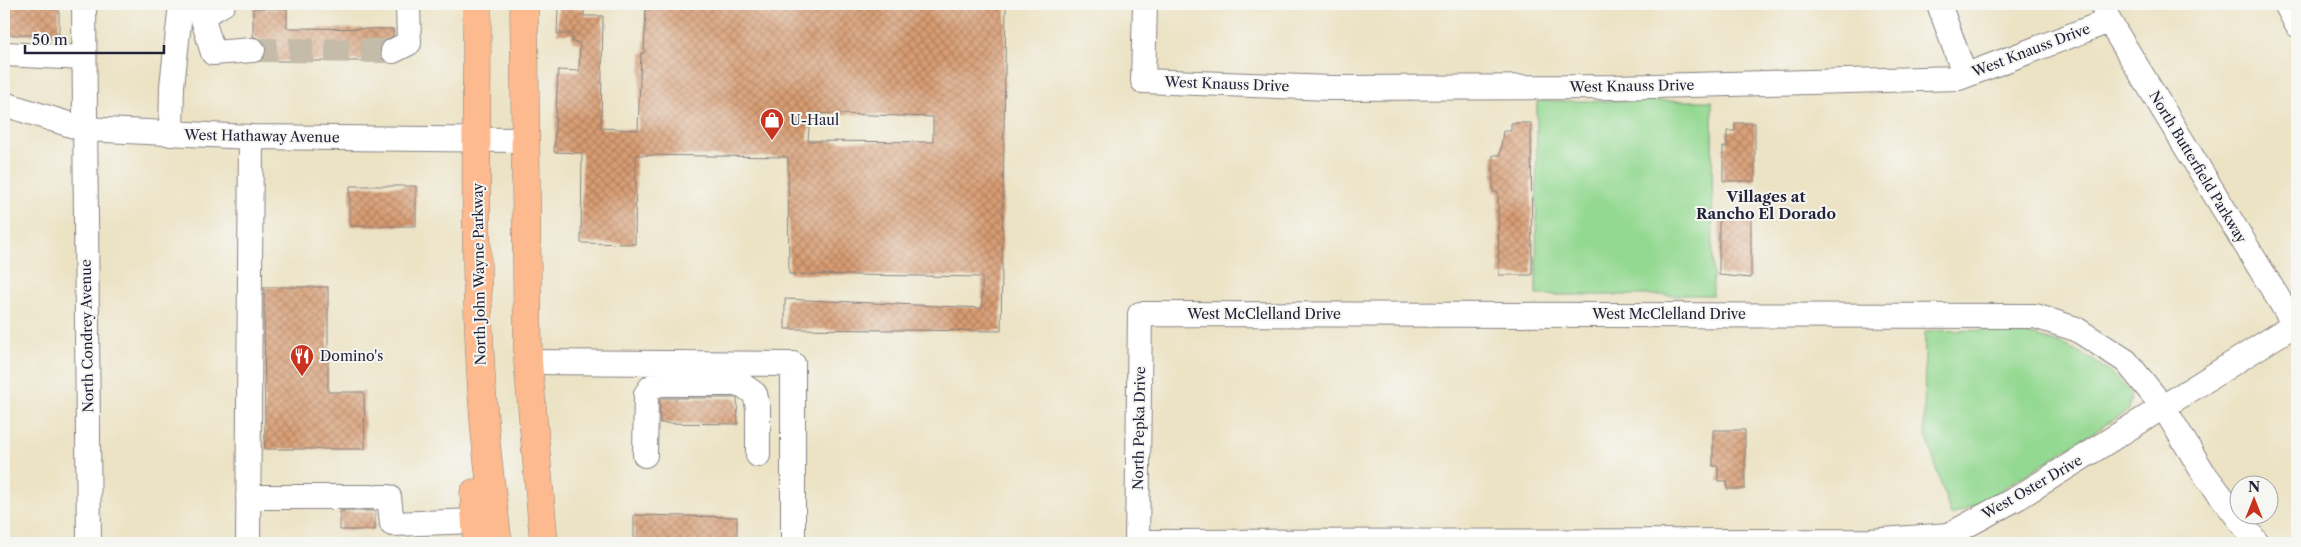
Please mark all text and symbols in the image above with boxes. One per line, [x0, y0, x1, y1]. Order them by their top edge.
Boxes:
street label: West Knauss Drive [1969, 19, 2093, 81]
scale bar [25, 22, 164, 54]
text: 50 m [32, 30, 68, 49]
street label: West Knauss Drive [1163, 73, 1290, 95]
street label: West Knauss Drive [1569, 76, 1695, 96]
street label: North Butterfield Parkway [2145, 88, 2251, 247]
shop icon: U-Haul [759, 107, 785, 141]
place label: U-Haul [790, 111, 839, 129]
street label: West Hathaway Avenue [183, 126, 340, 146]
street label: North John Wayne Parkway [468, 182, 490, 365]
district label: Villages at Rancho El Dorado [1696, 187, 1836, 223]
street label: North Condrey Avenue [77, 259, 97, 413]
street label: West McClelland Drive [1186, 305, 1341, 323]
street label: West McClelland Drive [1591, 305, 1746, 323]
restaurant icon: Domino's [289, 343, 315, 377]
place label: Domino's [320, 347, 383, 365]
street label: North Pepka Drive [1129, 366, 1149, 490]
street label: West Oster Drive [1978, 451, 2085, 524]
north arrow [2228, 474, 2278, 524]
text: N [2248, 478, 2260, 496]

